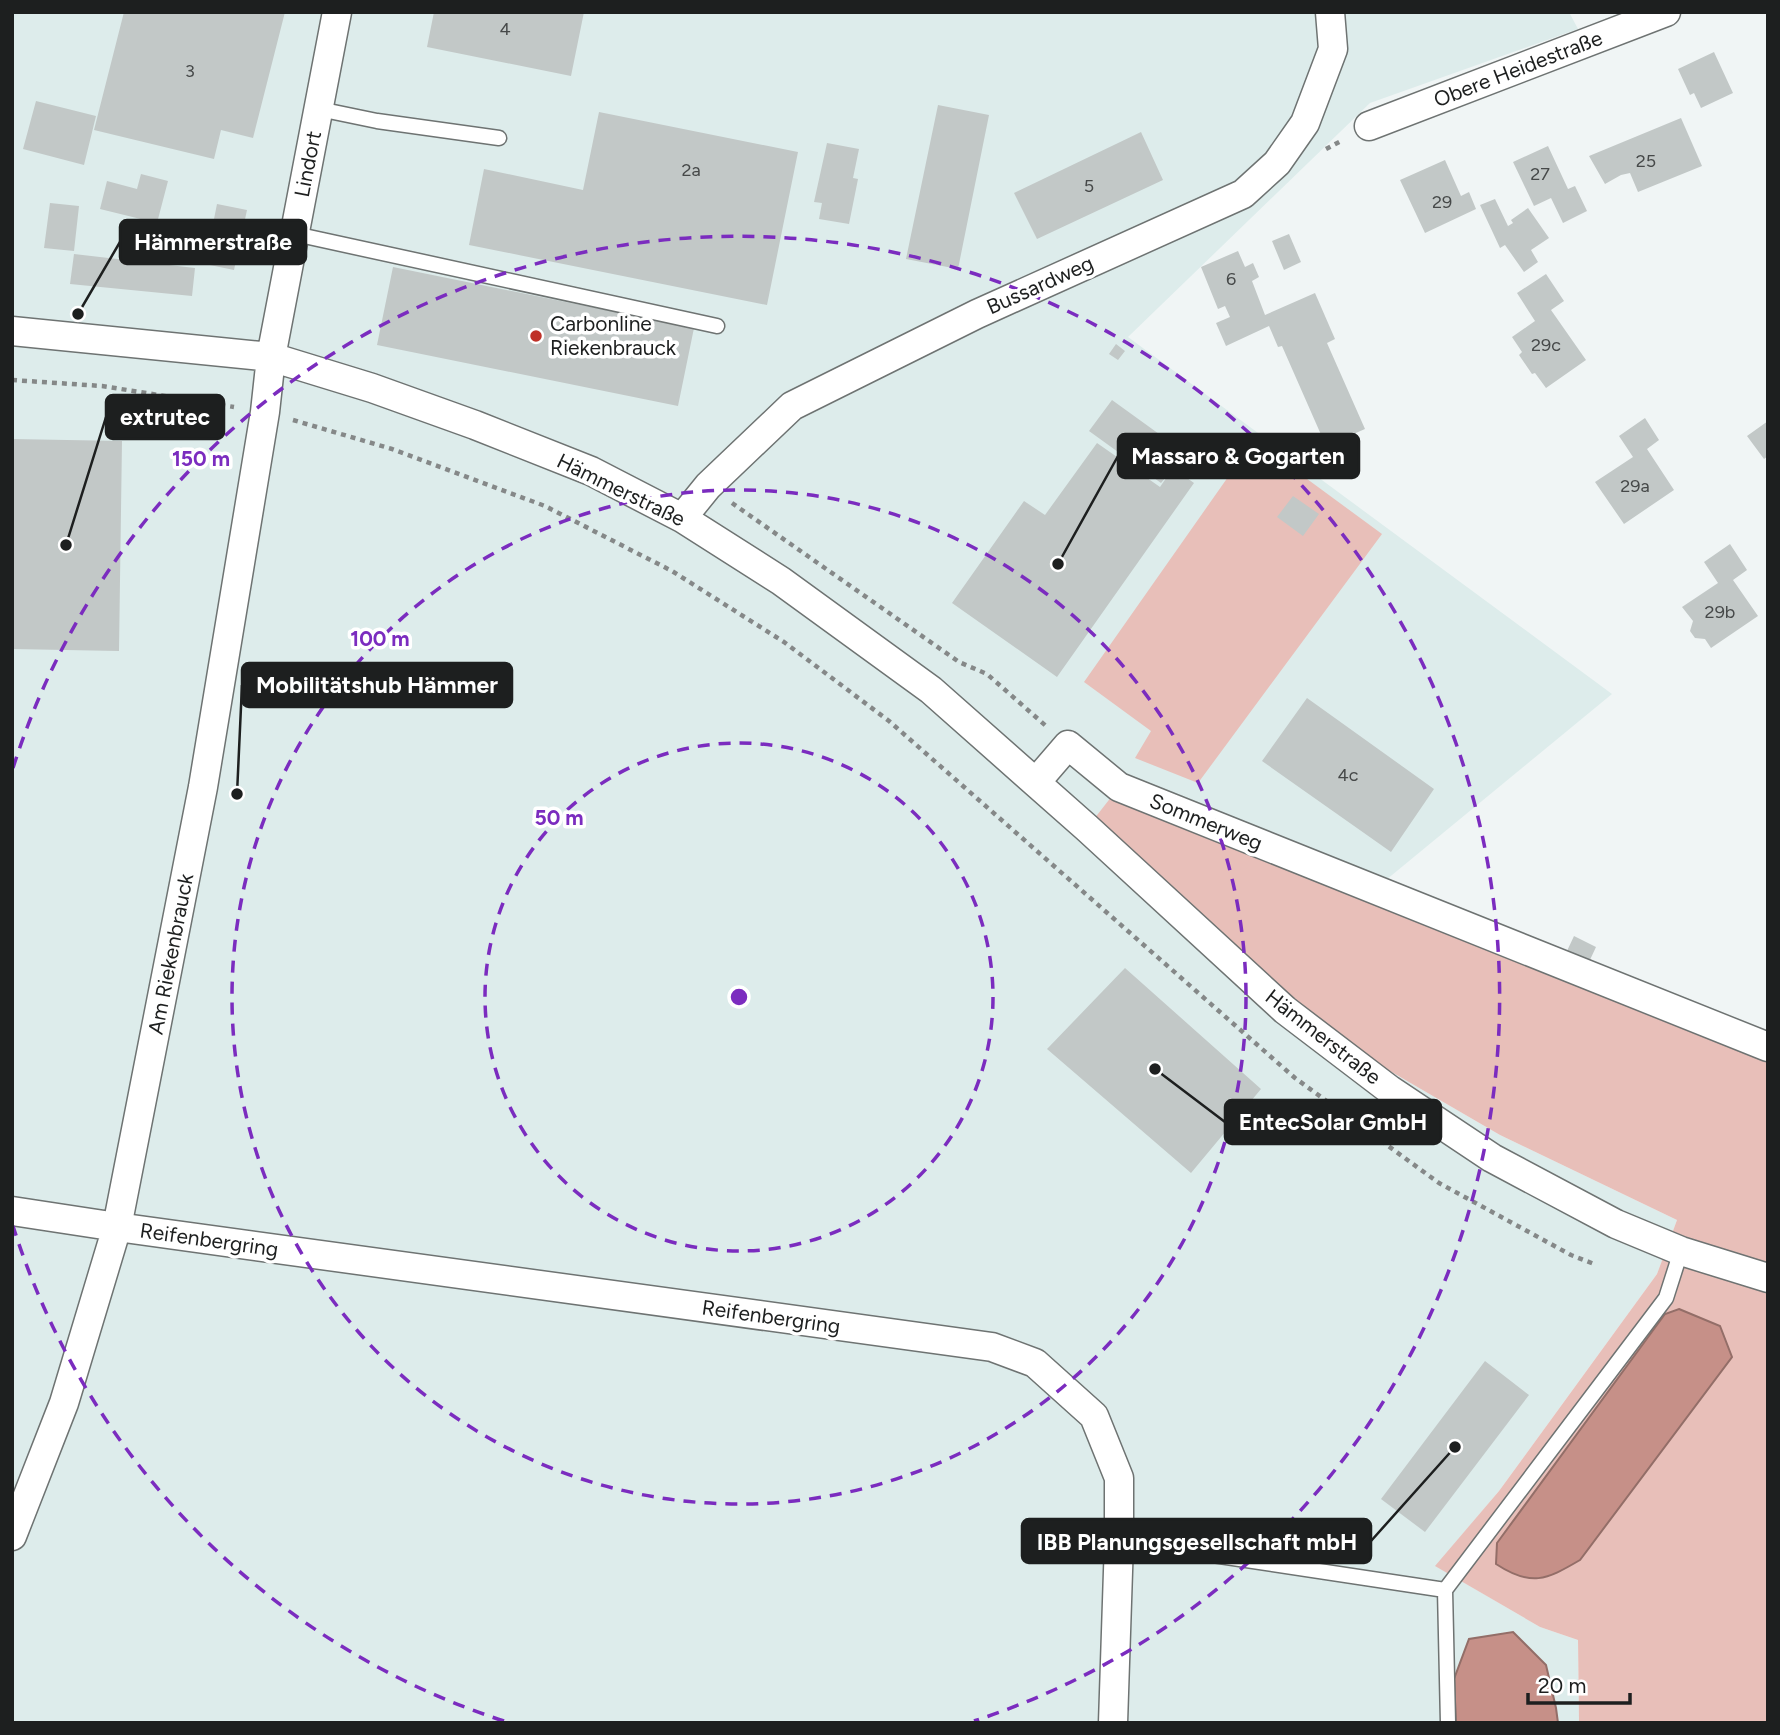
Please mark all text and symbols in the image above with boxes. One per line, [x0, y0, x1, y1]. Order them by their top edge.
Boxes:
house number: 4 [499, 18, 511, 40]
street label: Obere Heidestraße [1430, 25, 1606, 112]
house number: 3 [185, 60, 195, 82]
street label: Lindort [289, 129, 326, 199]
house number: 25 [1636, 150, 1656, 172]
house number: 2a [681, 159, 701, 181]
house number: 27 [1530, 163, 1550, 185]
house number: 5 [1084, 175, 1094, 197]
house number: 29 [1432, 191, 1452, 213]
callout: Hämmerstraße [120, 220, 306, 264]
text: Hämmerstraße [134, 228, 292, 256]
street label: Bussardweg [983, 250, 1097, 319]
house number: 6 [1226, 268, 1236, 290]
place label: Carbonline Riekenbrauck [550, 311, 677, 360]
marker: Carbonline Riekenbrauck [528, 328, 544, 344]
house number: 29c [1531, 334, 1561, 356]
callout: extrutec [106, 395, 224, 439]
text: extrutec [120, 403, 210, 431]
callout: Massaro & Gogarten [1118, 434, 1359, 478]
text: Massaro & Gogarten [1131, 442, 1345, 470]
text: 150 m [172, 446, 230, 471]
street label: Hämmerstraße [553, 448, 689, 531]
house number: 29a [1620, 475, 1650, 497]
house number: 29b [1705, 601, 1735, 623]
text: 100 m [350, 626, 410, 651]
callout: Mobilitätshub Hämmer [242, 663, 512, 707]
text: Mobilitätshub Hämmer [256, 671, 498, 699]
house number: 4c [1338, 764, 1359, 786]
street label: Sommerweg [1146, 788, 1266, 855]
text: 50 m [534, 805, 584, 830]
street label: Am Riekenbrauck [143, 871, 199, 1036]
street label: Hämmerstraße [1261, 984, 1386, 1089]
centre of rings [727, 985, 751, 1009]
callout: EntecSolar GmbH [1225, 1100, 1441, 1144]
text: EntecSolar GmbH [1239, 1108, 1427, 1136]
street label: Reifenbergring [138, 1217, 280, 1262]
street label: Reifenbergring [700, 1294, 842, 1339]
callout: IBB Planungsgesellschaft mbH [1022, 1519, 1371, 1563]
text: IBB Planungsgesellschaft mbH [1037, 1528, 1357, 1556]
scale bar [1528, 1662, 1630, 1706]
text: 20 m [1538, 1673, 1586, 1698]

